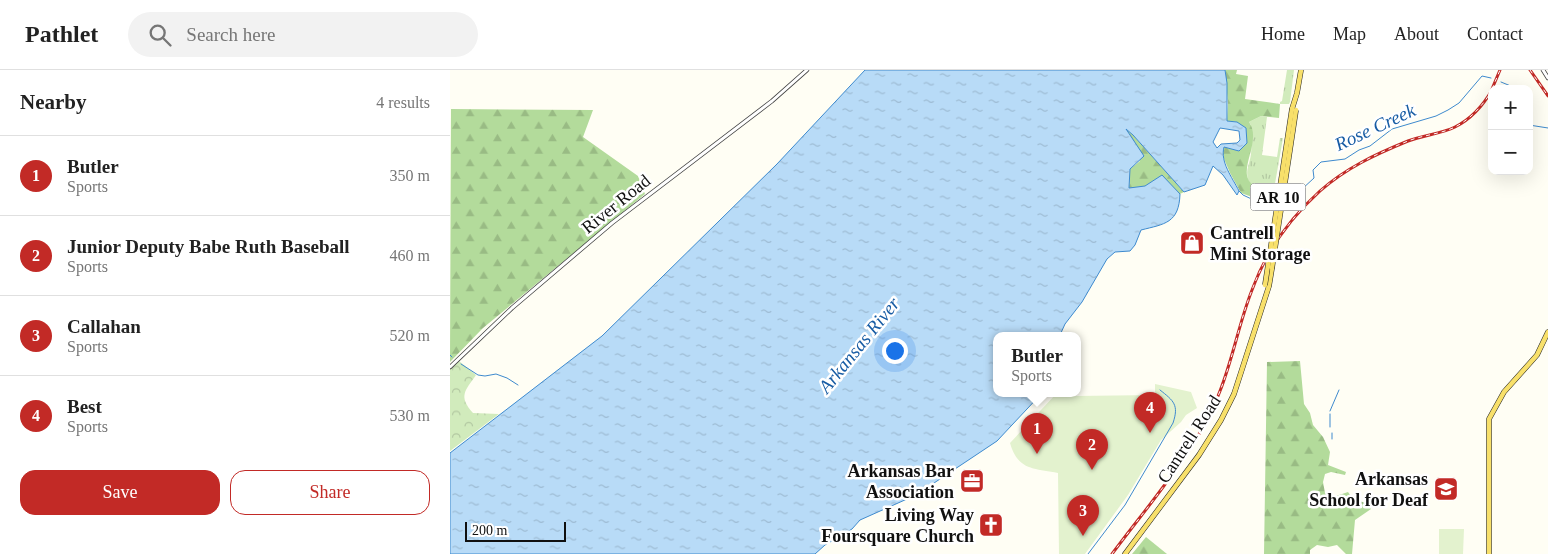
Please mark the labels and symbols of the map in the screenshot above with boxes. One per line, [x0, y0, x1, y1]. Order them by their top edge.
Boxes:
water label: Rose Creek [1331, 99, 1419, 155]
street label: River Road [578, 170, 654, 238]
road number: AR 10 [1250, 184, 1306, 210]
place label: Cantrell Mini Storage [1210, 223, 1311, 264]
shop icon: Cantrell Mini Storage [1179, 230, 1205, 256]
water label: Arkansas River [813, 293, 904, 398]
your location [882, 338, 908, 364]
street label: Cantrell Road [1153, 391, 1225, 487]
pin: 4 [1134, 392, 1166, 433]
pin: 1 [1021, 413, 1053, 454]
pin: 2 [1076, 429, 1108, 470]
place label: Arkansas Bar Association [847, 461, 954, 502]
office icon: Arkansas Bar Association [959, 468, 985, 494]
place label: Arkansas School for Deaf [1309, 469, 1429, 510]
school or university icon: Arkansas School for Deaf [1433, 476, 1459, 502]
pin: 3 [1067, 495, 1099, 536]
place label: Living Way Foursquare Church [821, 505, 974, 546]
church icon: Living Way Foursquare Church [978, 512, 1004, 538]
scale bar [465, 519, 566, 542]

